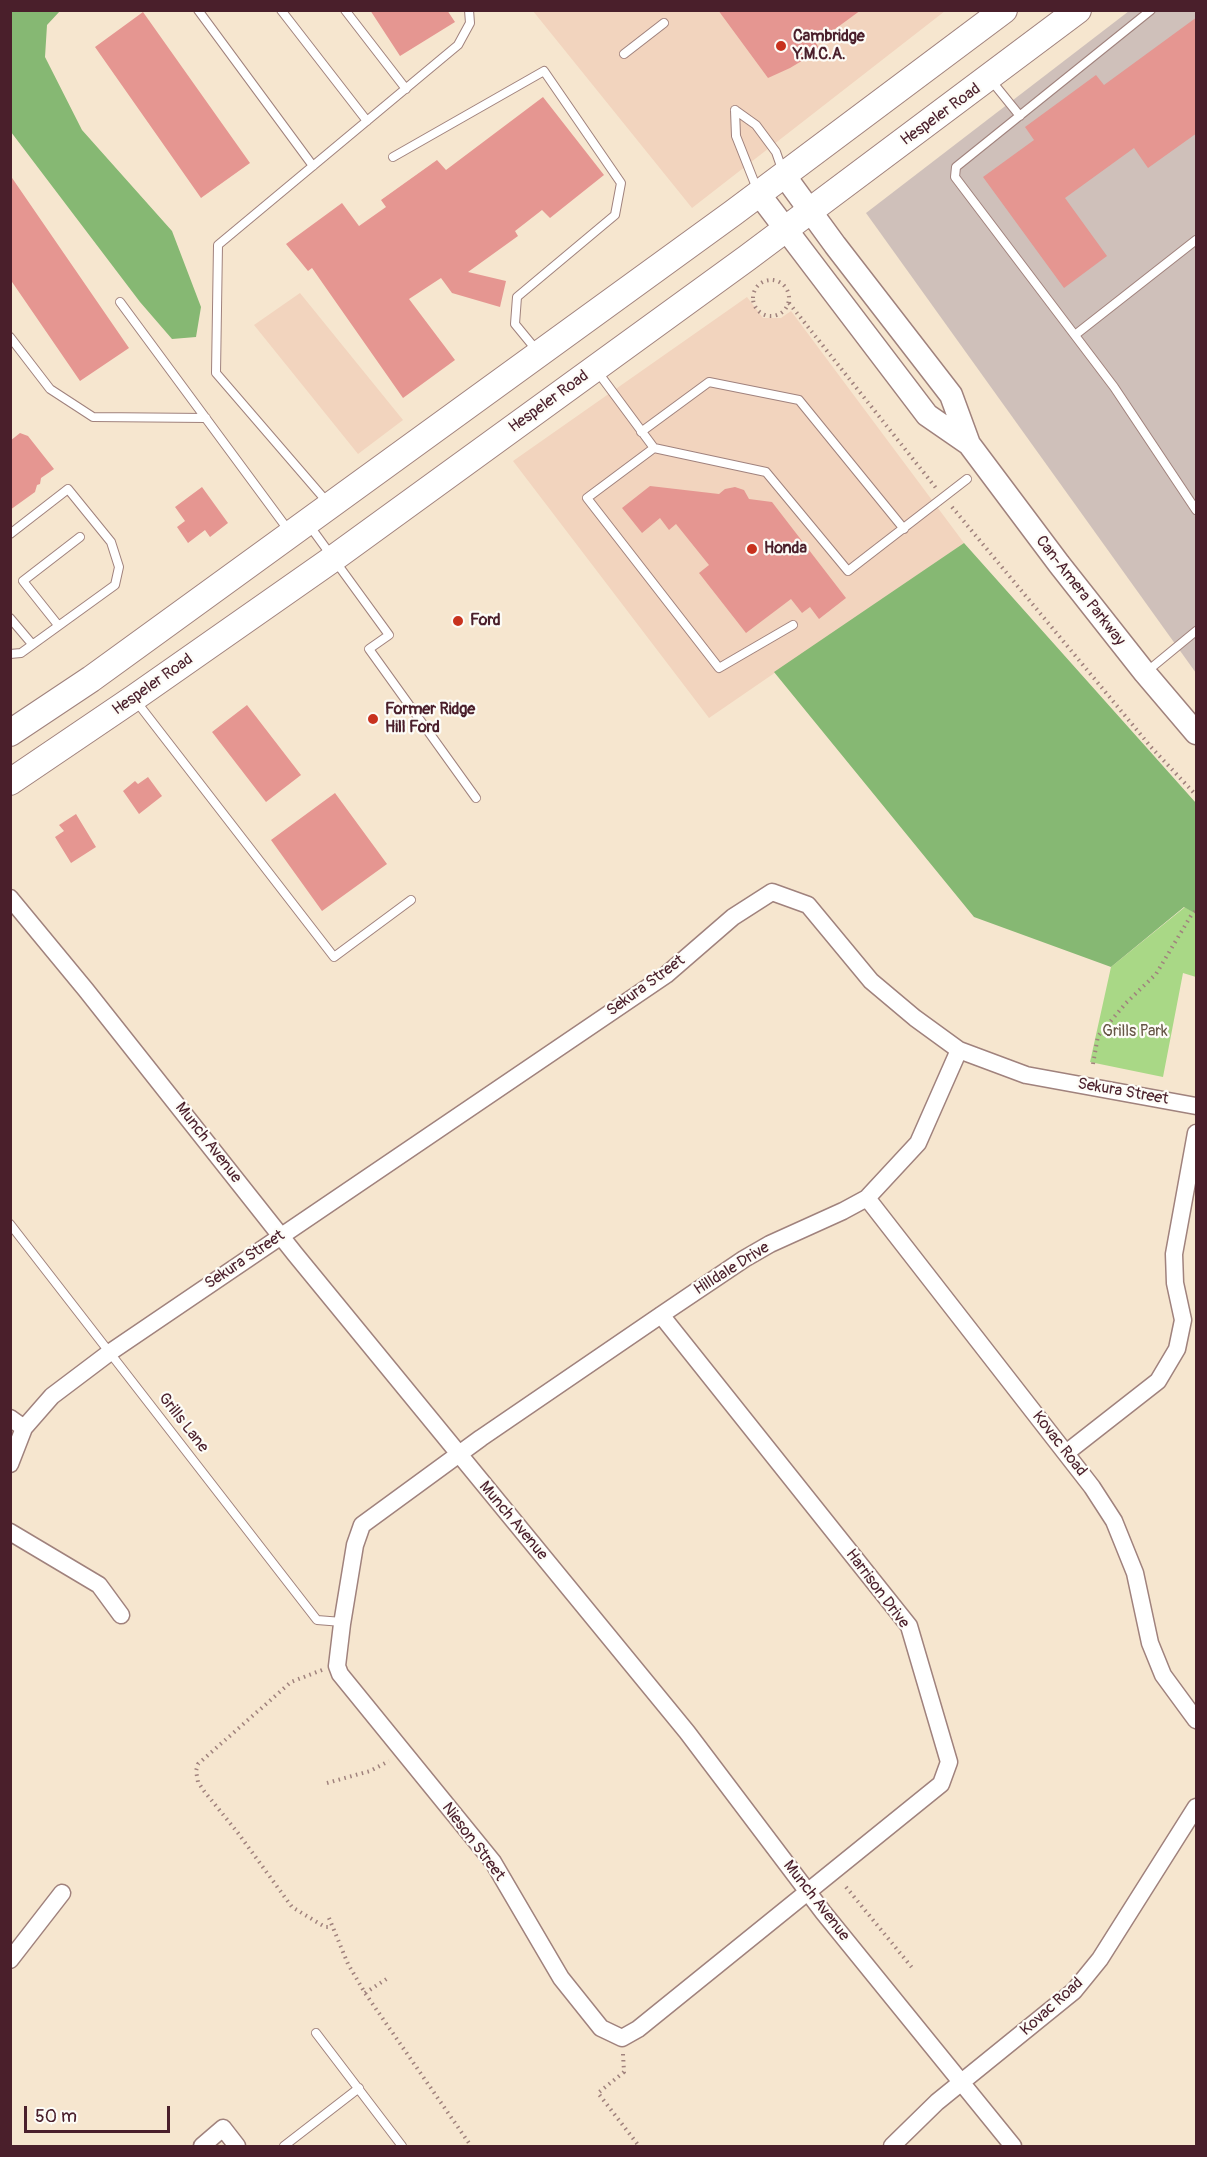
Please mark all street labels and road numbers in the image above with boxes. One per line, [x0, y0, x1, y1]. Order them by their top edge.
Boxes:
street label: Hespeler Road [897, 80, 985, 150]
street label: Hespeler Road [505, 367, 593, 437]
street label: Can-Amera Parkway [1031, 532, 1129, 650]
street label: Hespeler Road [109, 650, 197, 720]
street label: Sekura Street [603, 951, 689, 1021]
street label: Sekura Street [1076, 1075, 1170, 1109]
street label: Munch Avenue [171, 1099, 245, 1187]
street label: Sekura Street [202, 1226, 288, 1294]
street label: Hilldale Drive [691, 1238, 773, 1300]
street label: Grills Lane [154, 1389, 212, 1457]
street label: Kovac Road [1028, 1408, 1090, 1480]
street label: Munch Avenue [474, 1478, 552, 1564]
street label: Harrison Drive [841, 1546, 913, 1632]
street label: Nieson Street [437, 1799, 509, 1885]
street label: Munch Avenue [779, 1857, 853, 1945]
street label: Kovac Road [1017, 1974, 1087, 2040]

